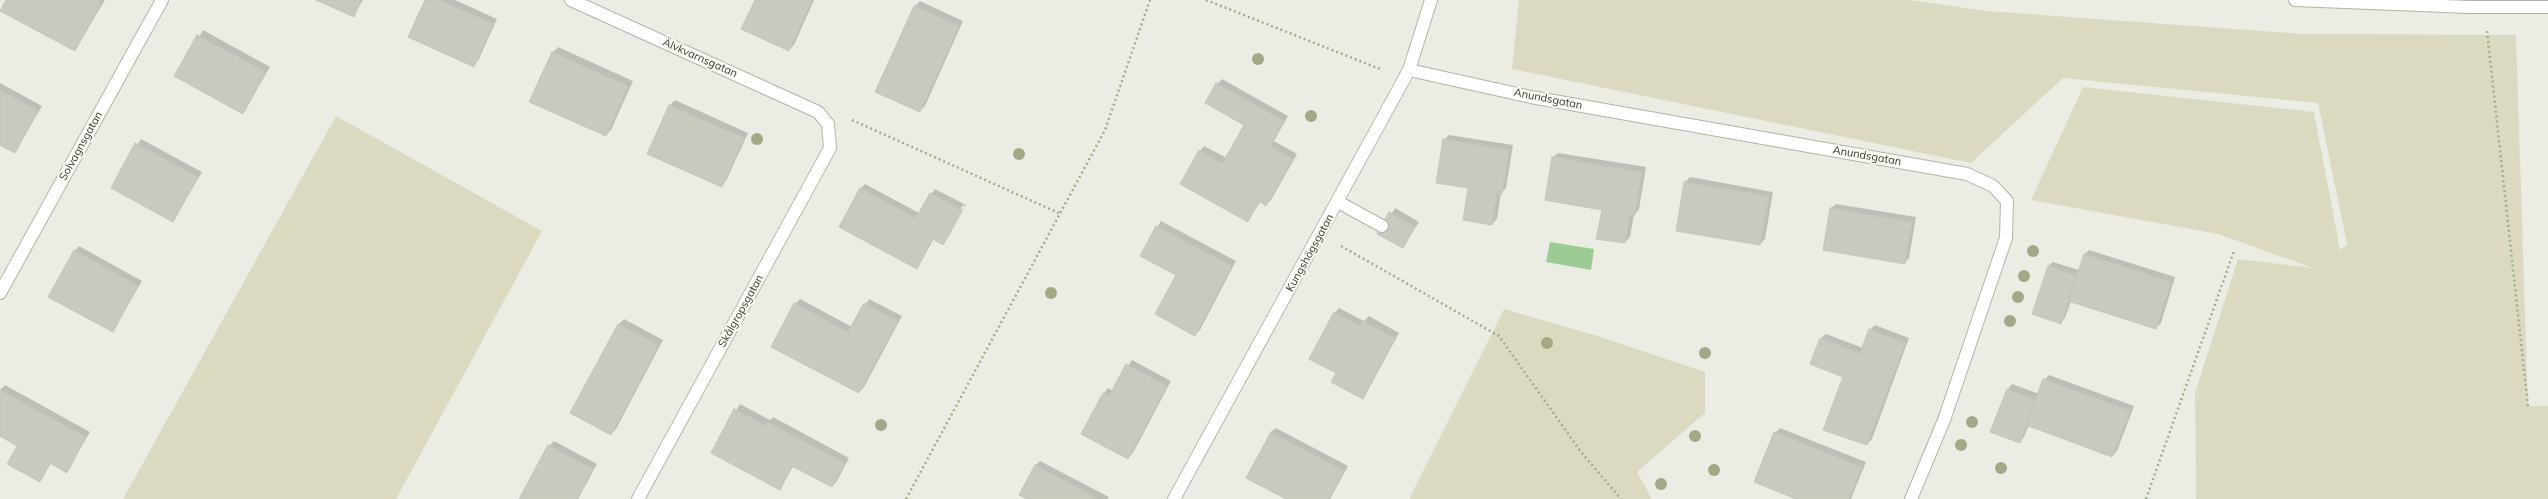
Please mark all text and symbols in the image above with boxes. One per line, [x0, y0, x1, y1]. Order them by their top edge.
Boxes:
street label: Älvkvarnsgatan [661, 36, 739, 80]
street label: Anundsgatan [1513, 86, 1583, 112]
street label: Solvagnsgatan [57, 109, 105, 183]
street label: Anundsgatan [1832, 143, 1902, 169]
street label: Kungshögsgatan [1283, 212, 1337, 294]
street label: Skålgropsgatan [716, 272, 766, 350]

